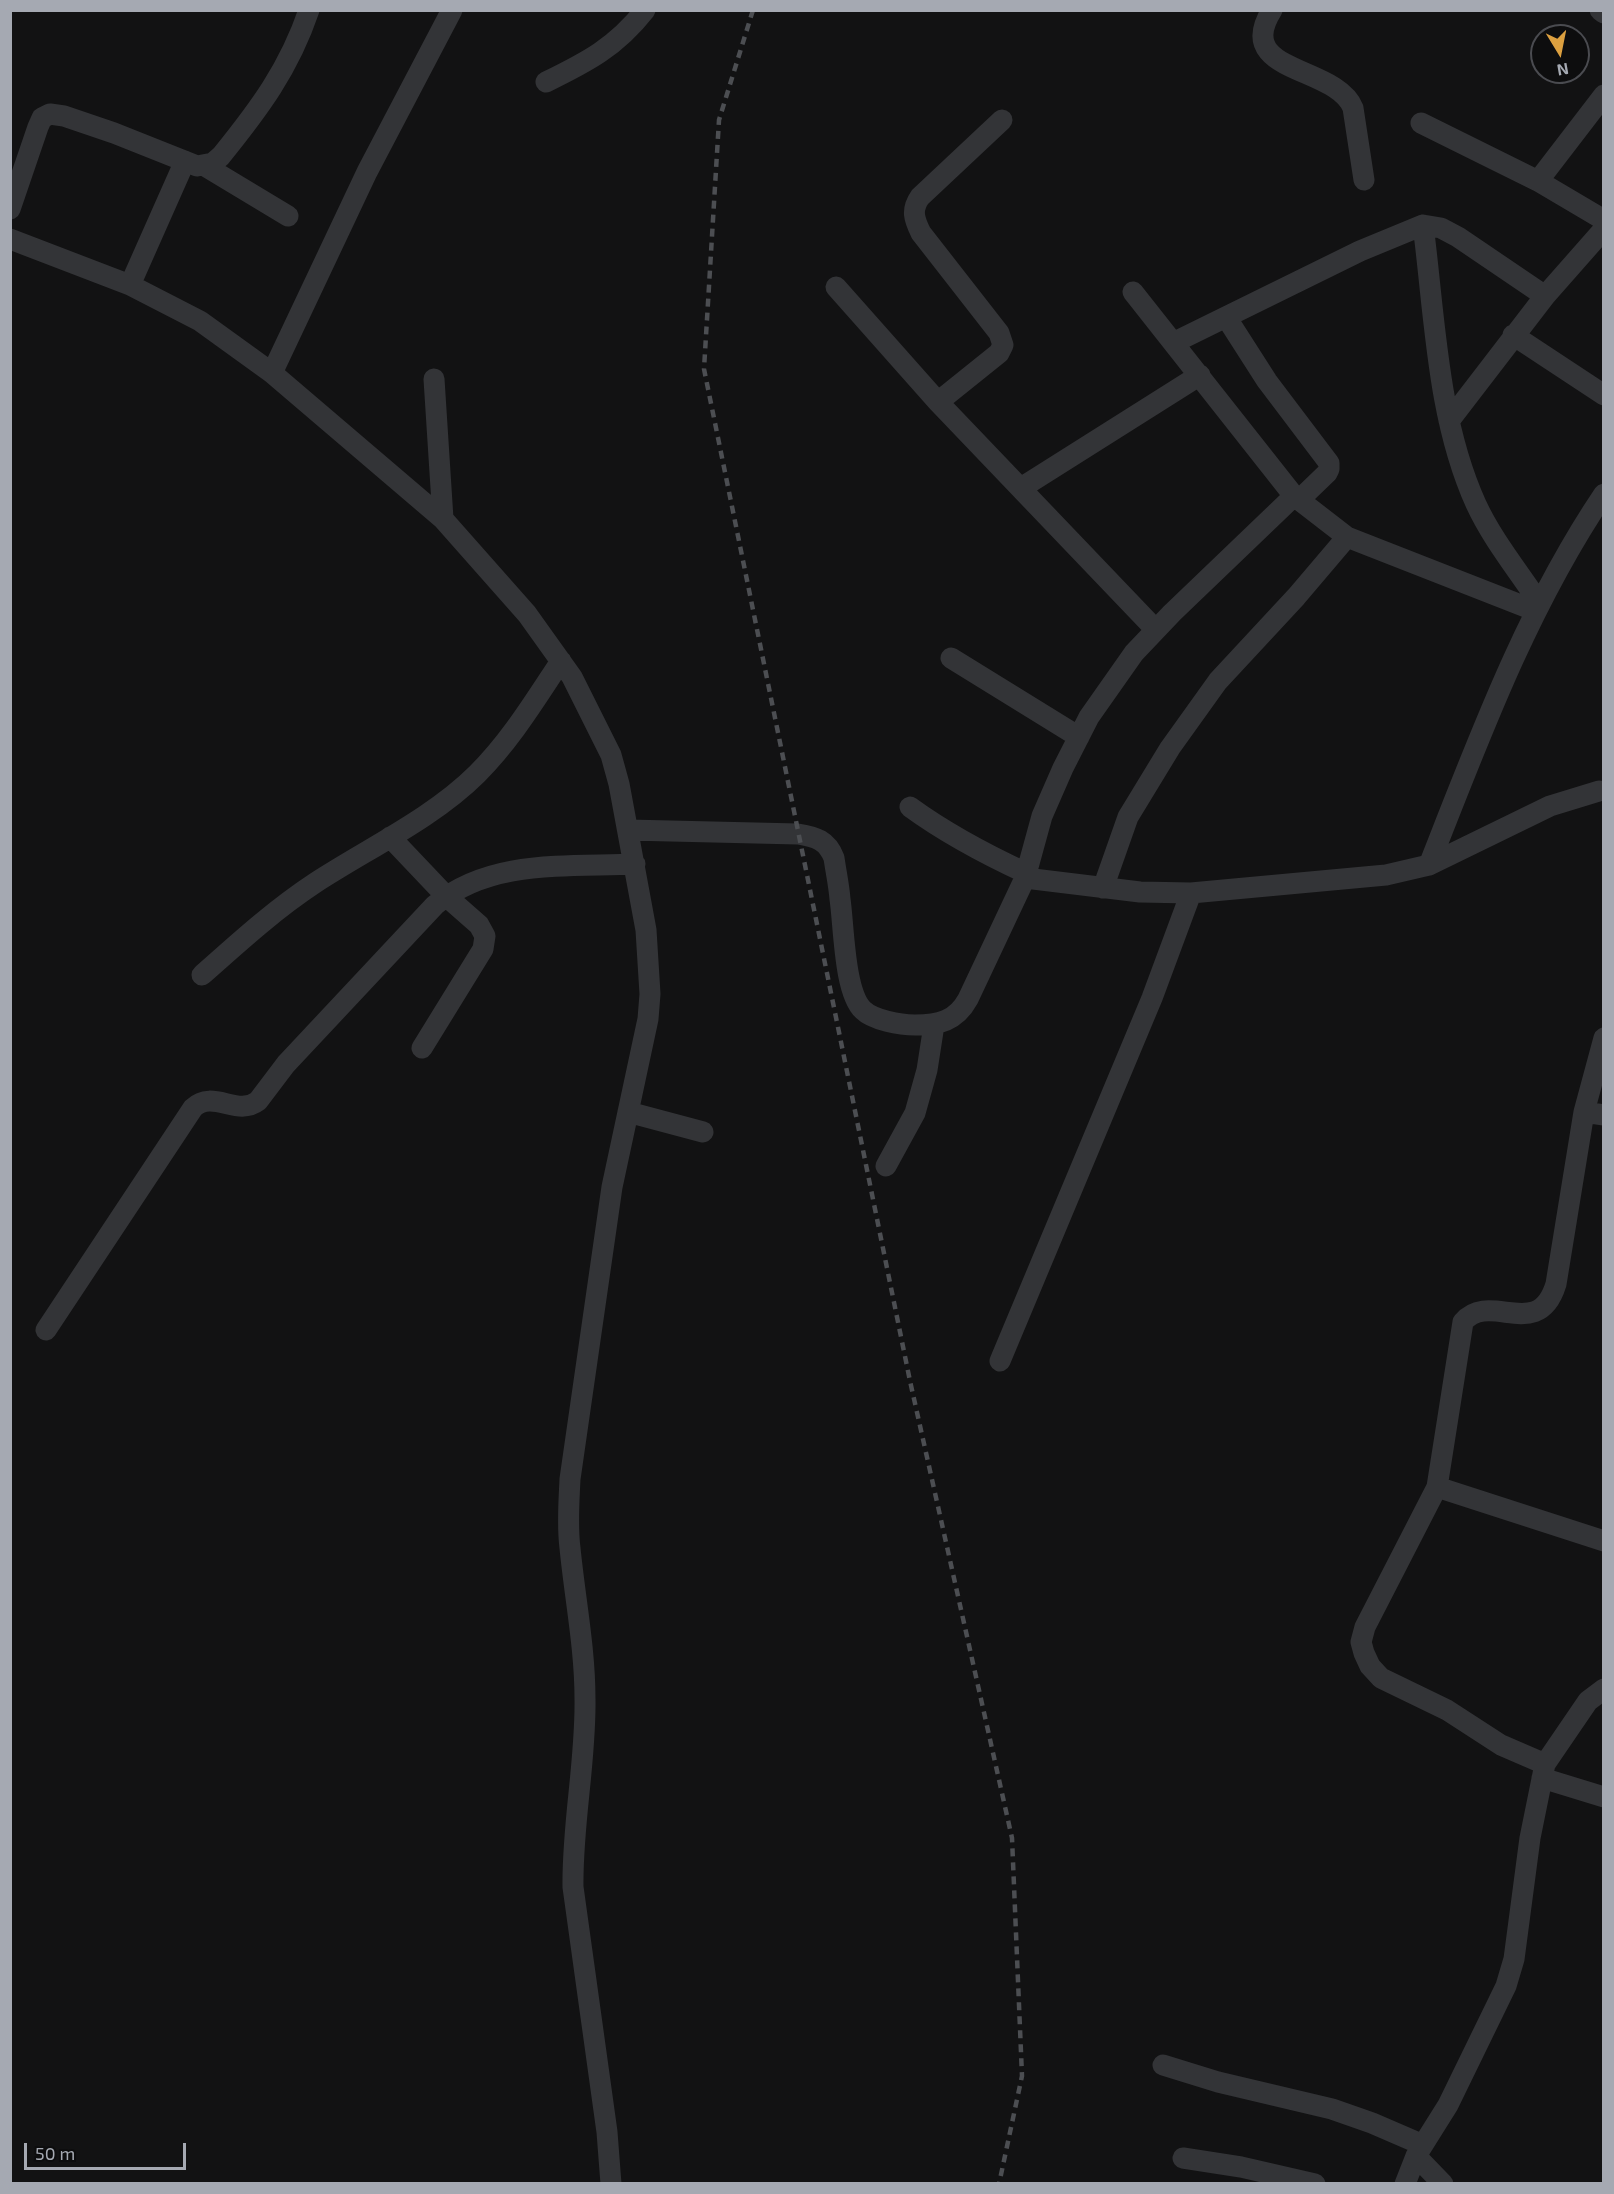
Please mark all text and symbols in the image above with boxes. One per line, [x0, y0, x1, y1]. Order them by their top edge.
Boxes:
north arrow [1530, 24, 1590, 84]
text: N [1556, 60, 1570, 81]
scale bar [27, 2131, 189, 2169]
text: 50 m [35, 2142, 75, 2164]

